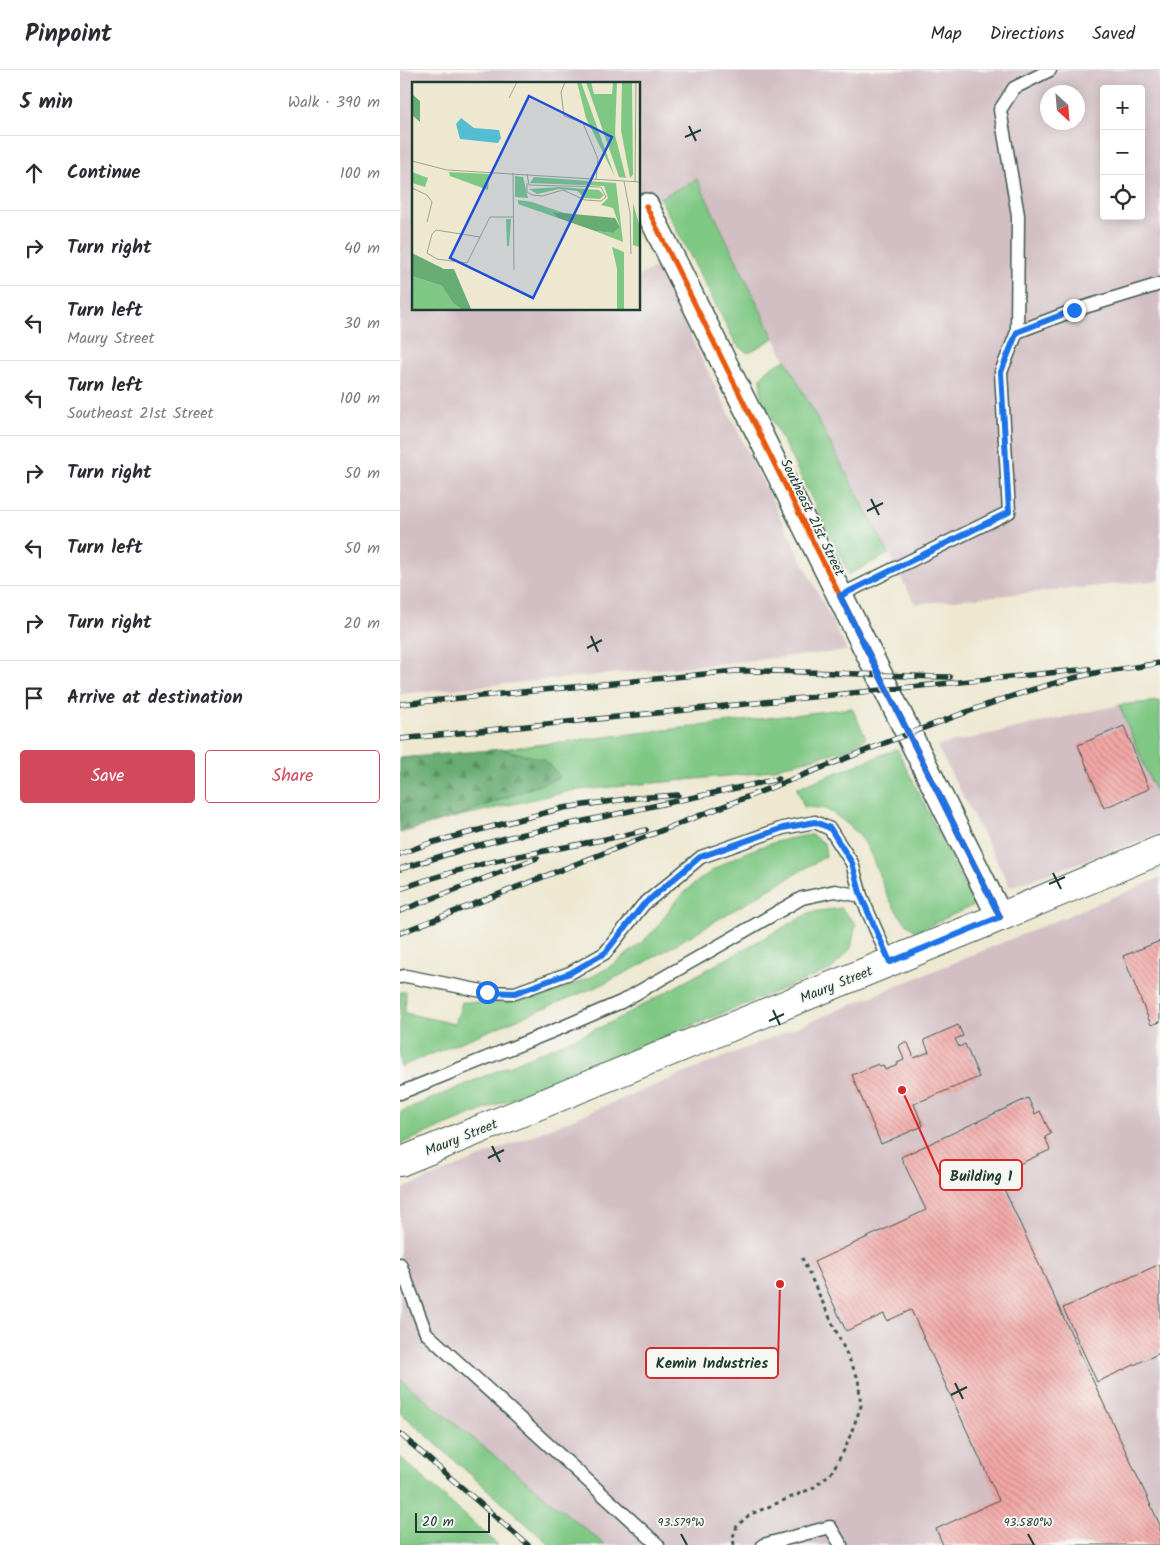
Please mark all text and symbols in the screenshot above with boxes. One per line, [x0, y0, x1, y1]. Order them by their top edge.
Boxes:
text: Pinpoint [25, 15, 112, 54]
text: Map [930, 20, 962, 49]
text: Directions [990, 20, 1064, 49]
text: Saved [1092, 20, 1135, 49]
inset map [412, 82, 640, 310]
north arrow [1040, 85, 1085, 130]
map controls [1100, 85, 1145, 220]
button: + [1100, 85, 1145, 130]
text: 5 min [20, 86, 73, 119]
text: Walk · 390 m [288, 90, 380, 115]
button: − [1100, 130, 1145, 175]
text: Continue [67, 158, 140, 188]
icon: ahead [20, 159, 48, 187]
text: 100 m [340, 161, 380, 186]
button: locate [1100, 175, 1145, 220]
text: Turn right [67, 233, 152, 263]
icon: right [20, 234, 48, 262]
text: 40 m [344, 236, 380, 261]
text: Turn left [67, 296, 142, 326]
route end [1063, 299, 1086, 322]
icon: left [20, 309, 48, 337]
text: 30 m [344, 311, 380, 336]
text: Maury Street [67, 326, 155, 351]
text: Turn left [67, 371, 142, 401]
icon: left [20, 384, 48, 412]
text: 100 m [340, 386, 380, 411]
text: Southeast 21st Street [67, 401, 214, 426]
street label: Southeast 21st Street [774, 455, 850, 580]
text: Turn right [67, 458, 152, 488]
icon: right [20, 459, 48, 487]
text: 50 m [344, 461, 380, 486]
text: Turn left [67, 533, 142, 563]
icon: left [20, 534, 48, 562]
text: 50 m [344, 536, 380, 561]
text: Turn right [67, 608, 152, 638]
icon: right [20, 609, 48, 637]
text: 20 m [344, 611, 380, 636]
text: Arrive at destination [67, 683, 243, 713]
icon: arrive [20, 684, 48, 712]
button: Save [20, 750, 195, 803]
button: Share [205, 750, 380, 803]
street label: Maury Street [797, 960, 877, 1009]
route start [476, 981, 499, 1004]
street label: Maury Street [422, 1113, 502, 1162]
callout: Building 1 [940, 1160, 1022, 1190]
text: Building 1 [950, 1165, 1013, 1189]
callout: Kemin Industries [646, 1348, 778, 1378]
text: Kemin Industries [656, 1352, 768, 1376]
scale bar [415, 1510, 490, 1533]
text: 20 m [422, 1511, 454, 1533]
text: 93.579°W [658, 1513, 704, 1532]
text: 93.580°W [1004, 1513, 1052, 1532]

